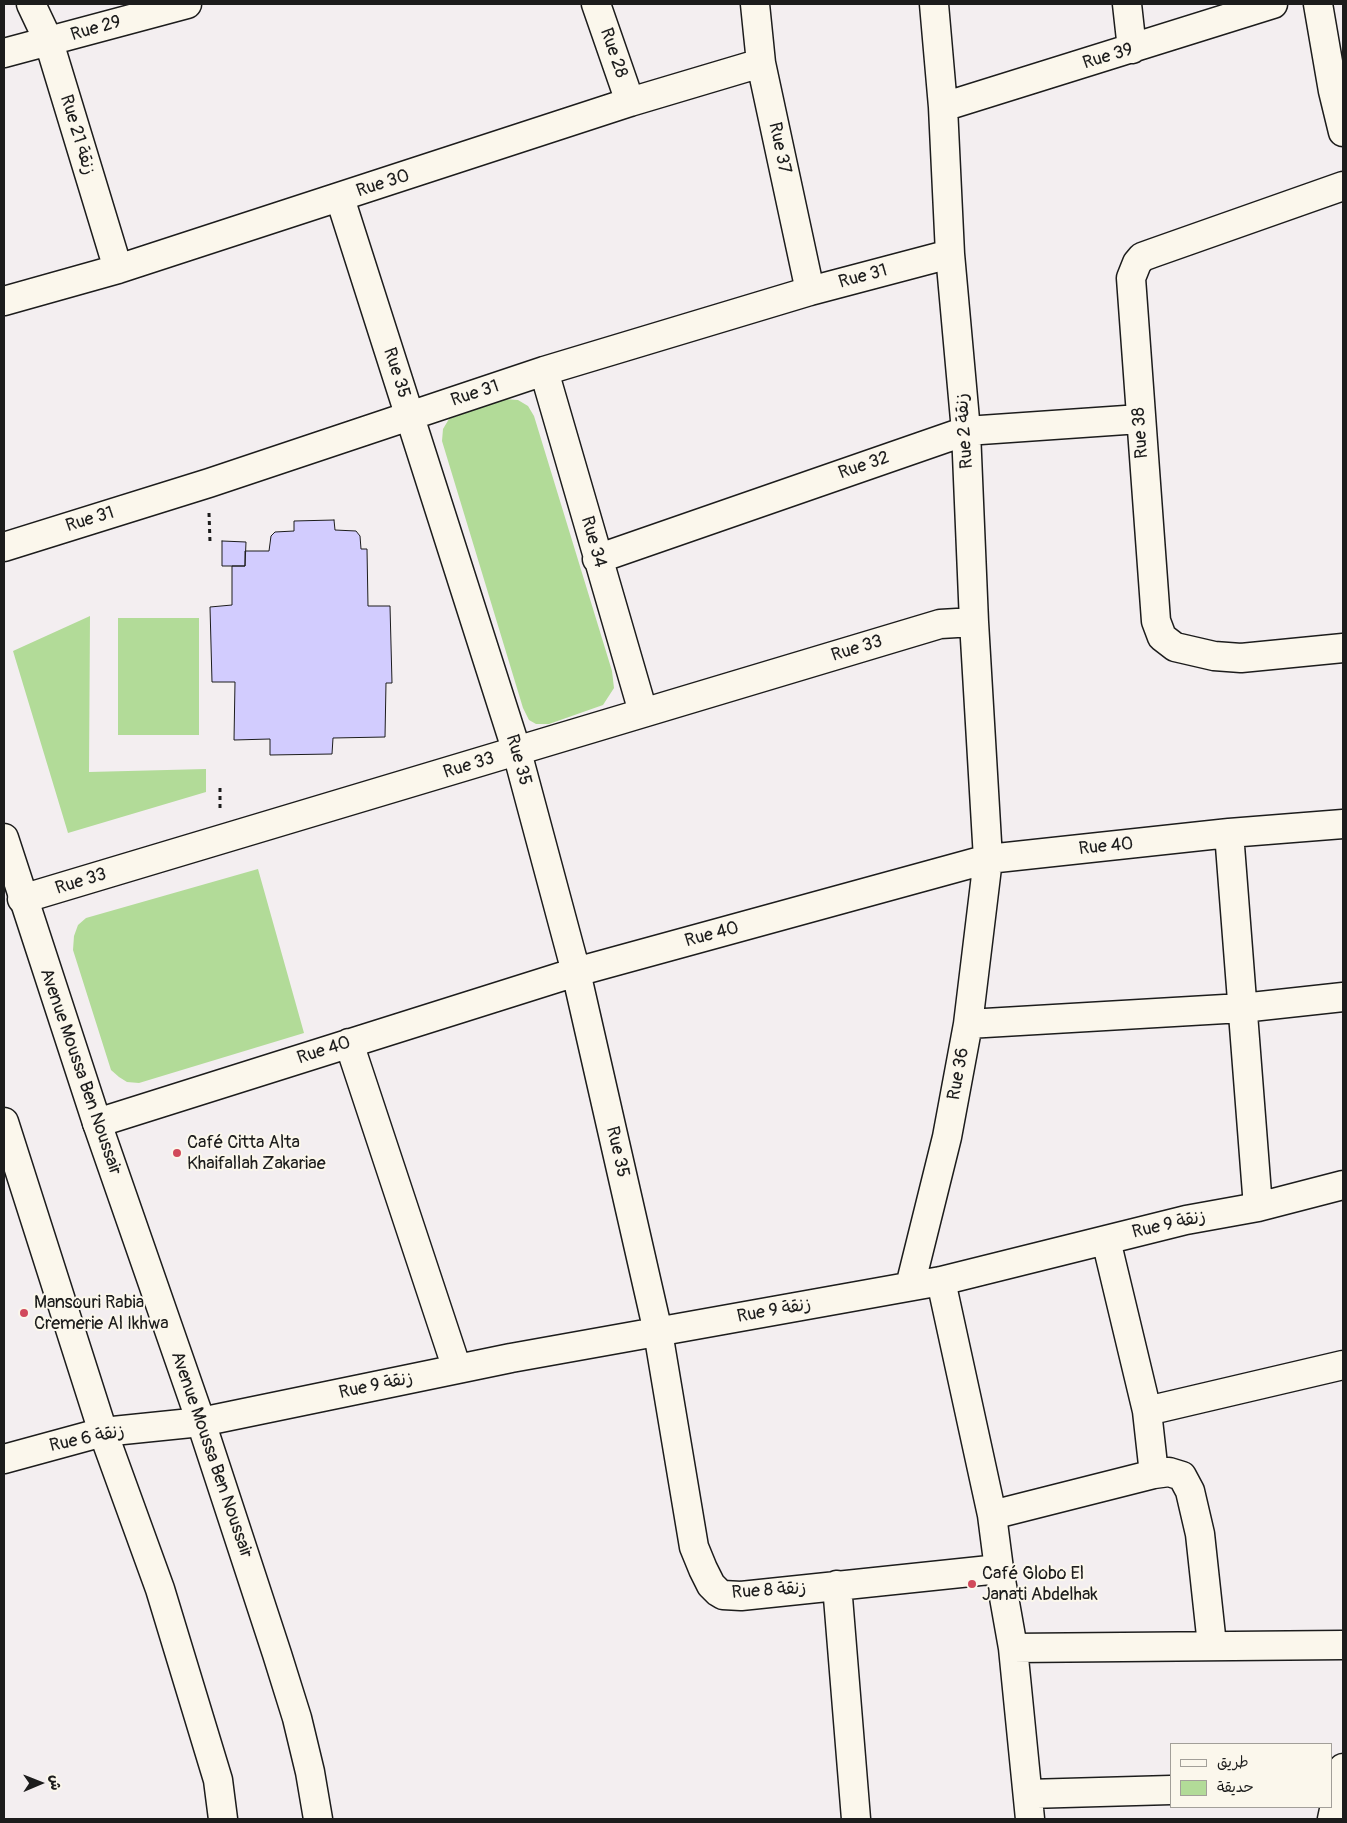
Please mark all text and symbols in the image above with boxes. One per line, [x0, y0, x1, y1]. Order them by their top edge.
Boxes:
street label: Rue 29 [68, 12, 124, 46]
street label: Rue 28 [594, 25, 632, 81]
street label: Rue 39 [1080, 39, 1136, 75]
street label: Rue 21 زنقة [55, 92, 99, 178]
street label: Rue 37 [763, 120, 795, 176]
street label: Rue 30 [354, 165, 412, 203]
street label: Rue 31 [836, 260, 890, 294]
street label: Rue 35 [378, 345, 414, 401]
street label: Rue 31 [448, 376, 502, 412]
street label: Rue 2 زنقة [952, 392, 978, 470]
street label: Rue 38 [1128, 407, 1154, 459]
street label: Rue 32 [836, 447, 892, 485]
street label: Rue 31 [63, 502, 117, 538]
street label: Rue 34 [575, 514, 611, 570]
street label: Rue 33 [829, 631, 885, 667]
street label: Rue 35 [500, 732, 536, 788]
street label: Rue 33 [441, 748, 497, 784]
street label: Rue 40 [1078, 833, 1134, 861]
street label: Rue 33 [53, 864, 109, 900]
street label: Rue 40 [683, 917, 741, 953]
street label: Avenue Moussa Ben Noussair [34, 966, 126, 1178]
street label: Rue 40 [295, 1032, 353, 1070]
street label: Rue 36 [944, 1046, 974, 1102]
street label: Rue 35 [601, 1124, 633, 1180]
place label: Café Citta Alta Khaifallah Zakariae [187, 1132, 326, 1174]
marker: Café Citta Alta Khaifallah Zakariae [171, 1147, 183, 1159]
street label: Rue 9 زنقة [1130, 1206, 1208, 1244]
place label: Mansouri Rabia Cremerie Al Ikhwa [34, 1292, 169, 1335]
street label: Rue 9 زنقة [735, 1294, 813, 1328]
marker: Mansouri Rabia Cremerie Al Ikhwa [18, 1307, 30, 1319]
street label: Avenue Moussa Ben Noussair [165, 1349, 257, 1561]
street label: Rue 9 زنقة [337, 1368, 415, 1404]
street label: Rue 6 زنقة [48, 1421, 126, 1457]
place label: Café Globo El Janati Abdelhak [982, 1563, 1098, 1606]
street label: Rue 8 زنقة [731, 1578, 807, 1604]
marker: Café Globo El Janati Abdelhak [966, 1578, 978, 1590]
legend [1170, 1743, 1332, 1808]
text: طريق [1217, 1753, 1249, 1772]
north arrow [15, 1758, 65, 1808]
text: ش [47, 1775, 64, 1791]
text: حديقة [1217, 1778, 1254, 1797]

